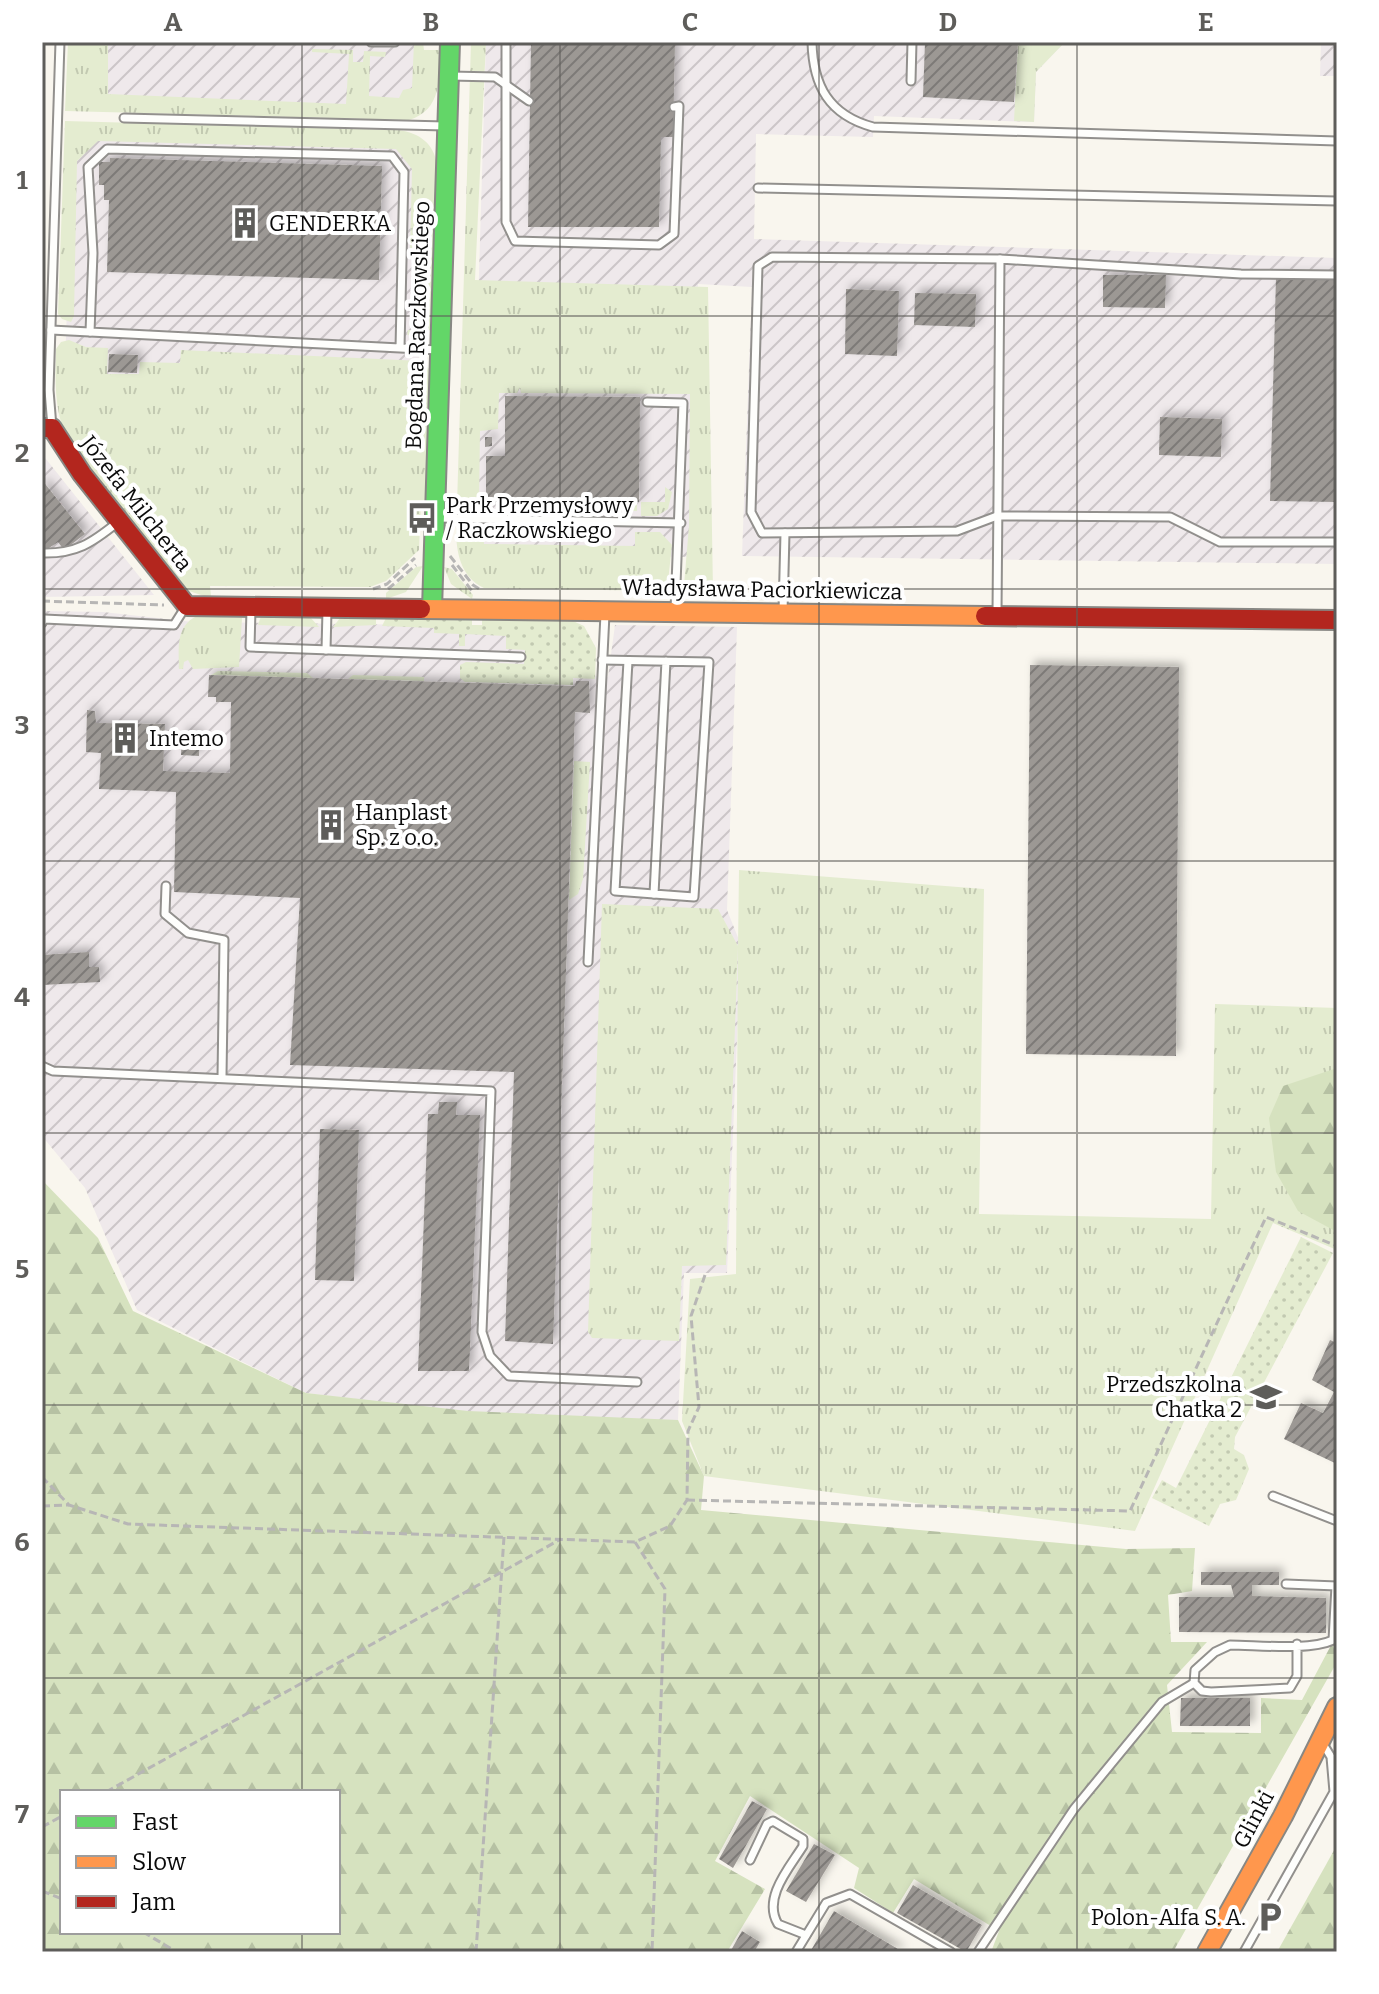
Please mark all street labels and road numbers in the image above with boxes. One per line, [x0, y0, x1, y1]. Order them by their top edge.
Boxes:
street label: Bogdana Raczkowskiego [400, 200, 435, 450]
street label: Józefa Milcherta [75, 429, 198, 577]
street label: Władysława Paciorkiewicza [621, 574, 903, 605]
street label: Glinki [1227, 1785, 1280, 1853]

